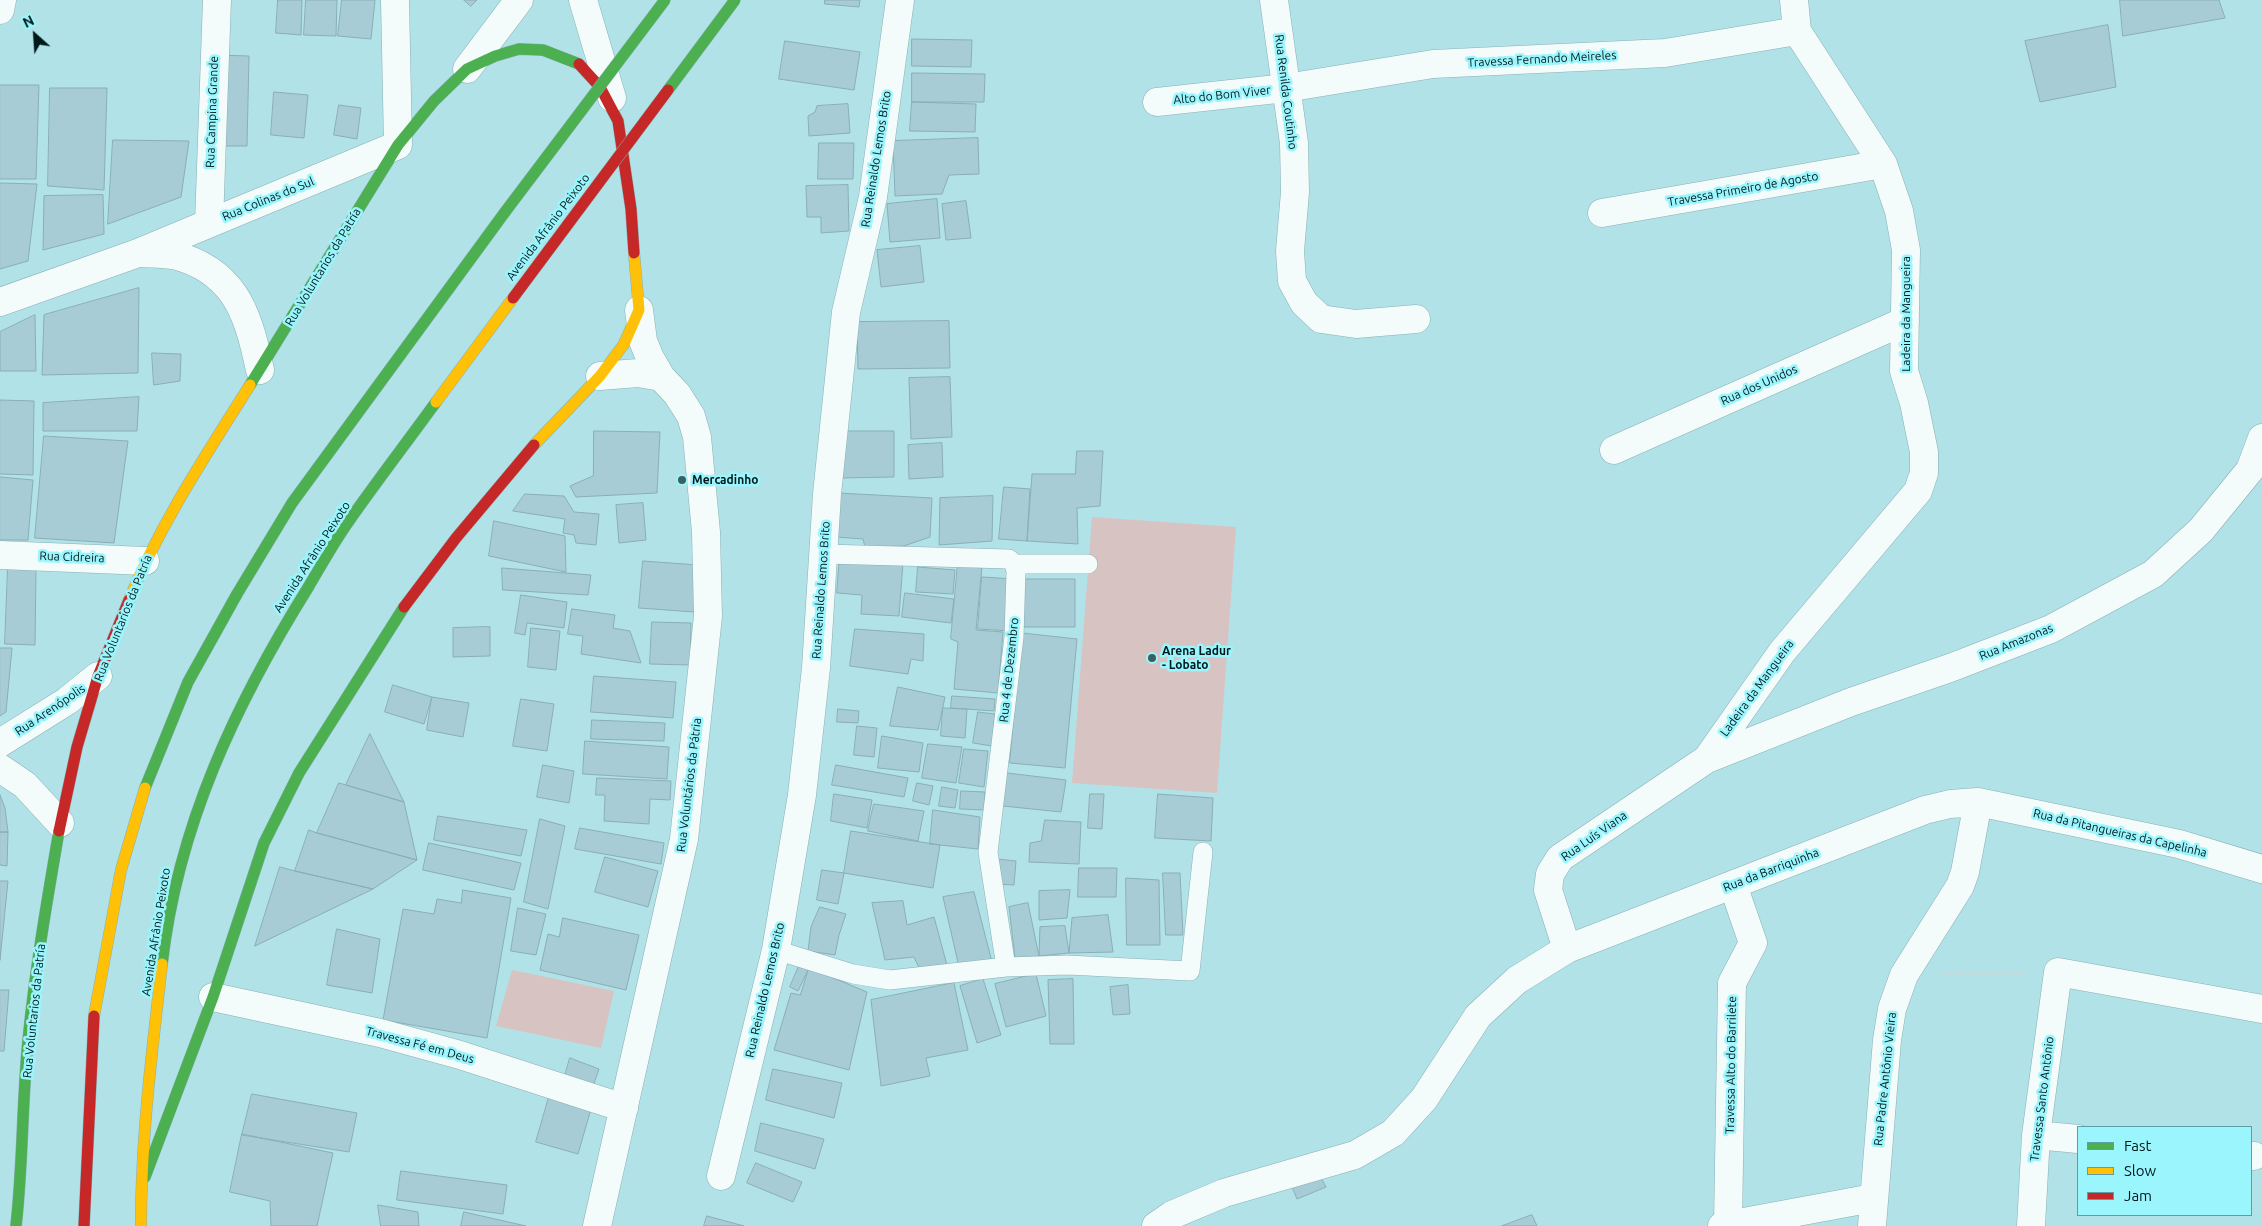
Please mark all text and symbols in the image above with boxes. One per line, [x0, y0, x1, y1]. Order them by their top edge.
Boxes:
north arrow [10, 10, 60, 60]
text: N [20, 12, 37, 31]
street label: Rua Renilda Coutinho [1272, 34, 1300, 150]
street label: Travessa Fernando Meireles [1467, 48, 1617, 70]
street label: Rua Campina Grande [203, 56, 221, 168]
street label: Alto do Bom Viver [1173, 83, 1271, 107]
street label: Rua Reinaldo Lemos Brito [858, 90, 894, 228]
street label: Travessa Primeiro de Agosto [1667, 169, 1819, 209]
street label: Avenida Afrânio Peixoto [503, 171, 593, 283]
street label: Rua Colinas do Sul [220, 174, 316, 224]
street label: Rua Voluntarios da Patría [282, 205, 364, 329]
street label: Ladeira da Mangueira [1899, 256, 1913, 372]
street label: Rua dos Unidos [1718, 362, 1800, 408]
place label: Mercadinho [692, 473, 758, 487]
marker: Mercadinho [676, 474, 688, 486]
street label: Avenida Afrânio Peixoto [271, 499, 353, 615]
street label: Rua Reinaldo Lemos Brito [809, 521, 833, 659]
street label: Rua Cidreira [39, 549, 105, 565]
street label: Rua Voluntarios da Patría [91, 553, 155, 683]
street label: Rua 4 de Dezembro [996, 617, 1022, 723]
street label: Rua Amazonas [1977, 621, 2055, 663]
street label: Ladeira da Mangueira [1717, 637, 1797, 739]
place label: Arena Ladur - Lobato [1162, 644, 1231, 672]
marker: Arena Ladur - Lobato [1146, 652, 1158, 664]
street label: Rua Arenópolis [12, 681, 88, 739]
street label: Rua Voluntários da Pátria [674, 717, 704, 853]
street label: Rua da Pitangueiras da Capelinha [2032, 806, 2208, 860]
street label: Rua Luís Viana [1558, 808, 1630, 864]
street label: Rua da Barriquinha [1721, 845, 1821, 895]
street label: Avenida Afrânio Peixoto [139, 867, 173, 997]
street label: Rua Reinaldo Lemos Brito [742, 921, 788, 1059]
street label: Rua Voluntarios da Patría [20, 943, 48, 1079]
street label: Travessa Alto do Barrilete [1723, 996, 1739, 1134]
street label: Rua Padre Antônio Vieira [1871, 1011, 1899, 1147]
street label: Travessa Fé em Deus [364, 1024, 476, 1066]
street label: Travessa Santo Antônio [2027, 1036, 2057, 1162]
legend [2077, 1126, 2252, 1216]
text: Fast [2124, 1137, 2151, 1154]
text: Slow [2124, 1162, 2156, 1179]
text: Jam [2124, 1187, 2152, 1204]

